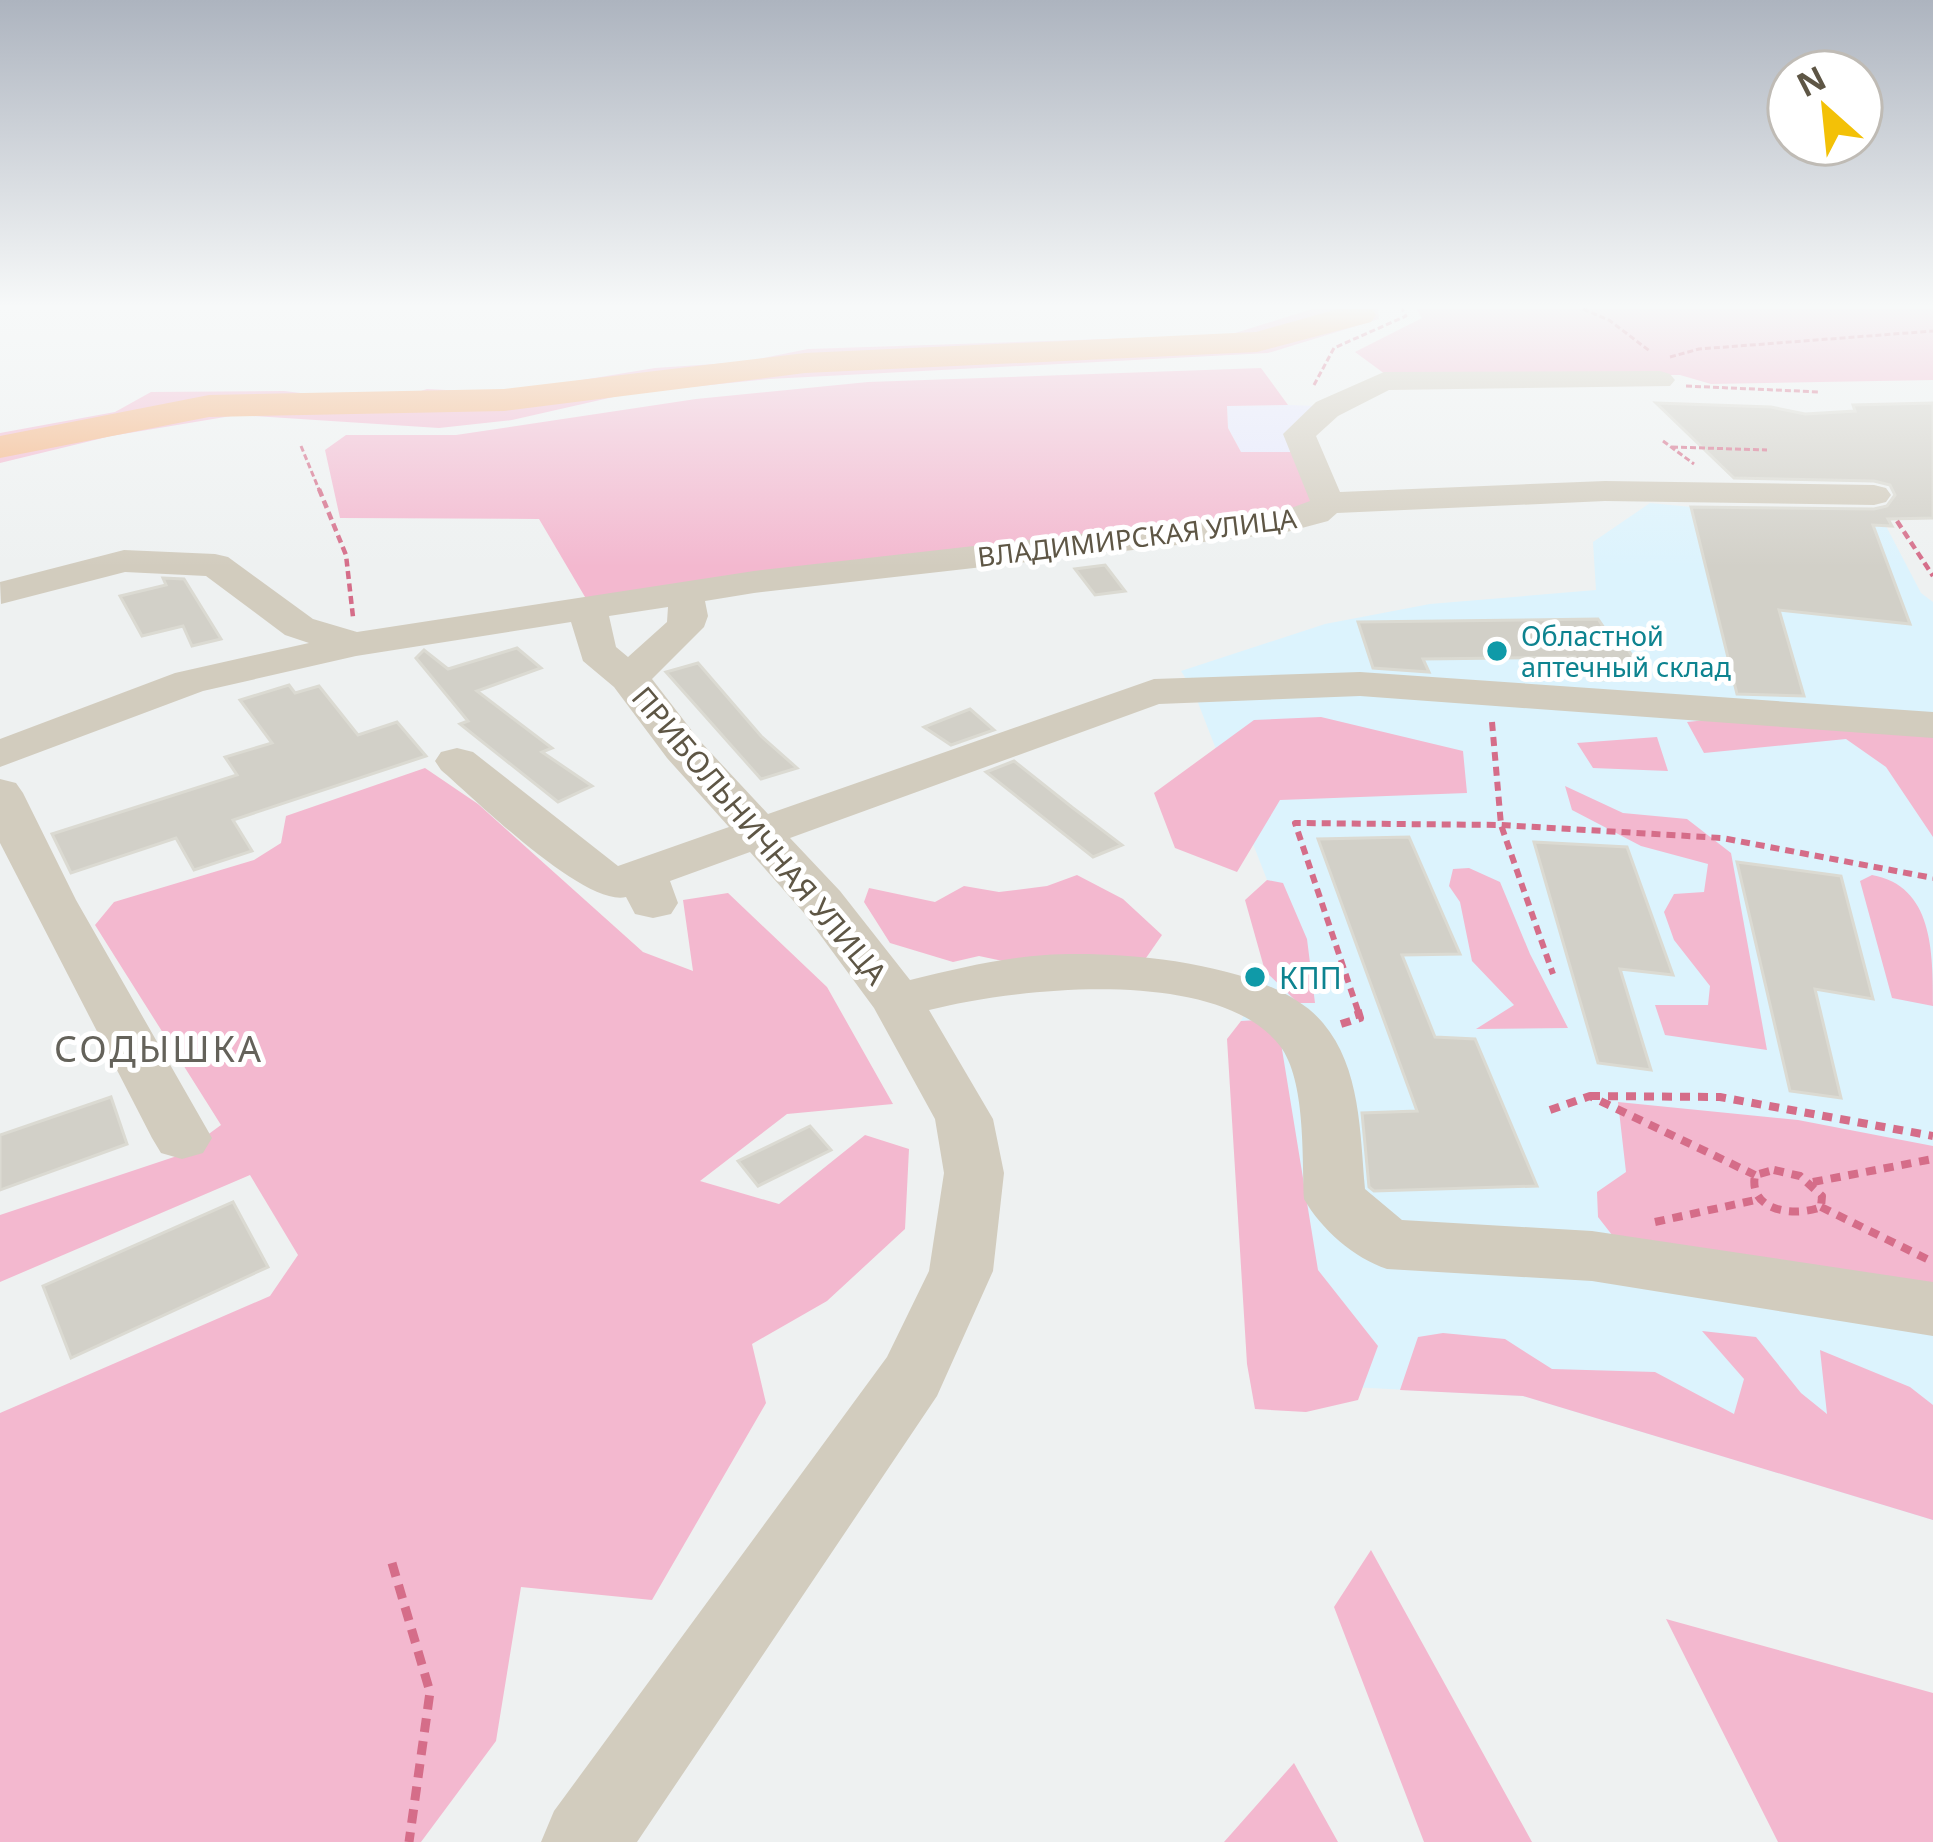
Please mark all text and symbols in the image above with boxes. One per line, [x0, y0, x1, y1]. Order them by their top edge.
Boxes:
north arrow [1765, 48, 1885, 168]
text: N [1789, 55, 1833, 107]
street label: ВЛАДИМИРСКАЯ УЛИЦА [975, 499, 1299, 575]
place label: Областной аптечный склад [1521, 617, 1732, 685]
marker: Областной аптечный склад [1484, 638, 1510, 664]
street label: ПРИБОЛЬНИЧНАЯ УЛИЦА [623, 677, 897, 993]
place label: КПП [1279, 957, 1342, 998]
marker: КПП [1242, 964, 1268, 990]
district label: СОДЫШКА [54, 1024, 264, 1073]

